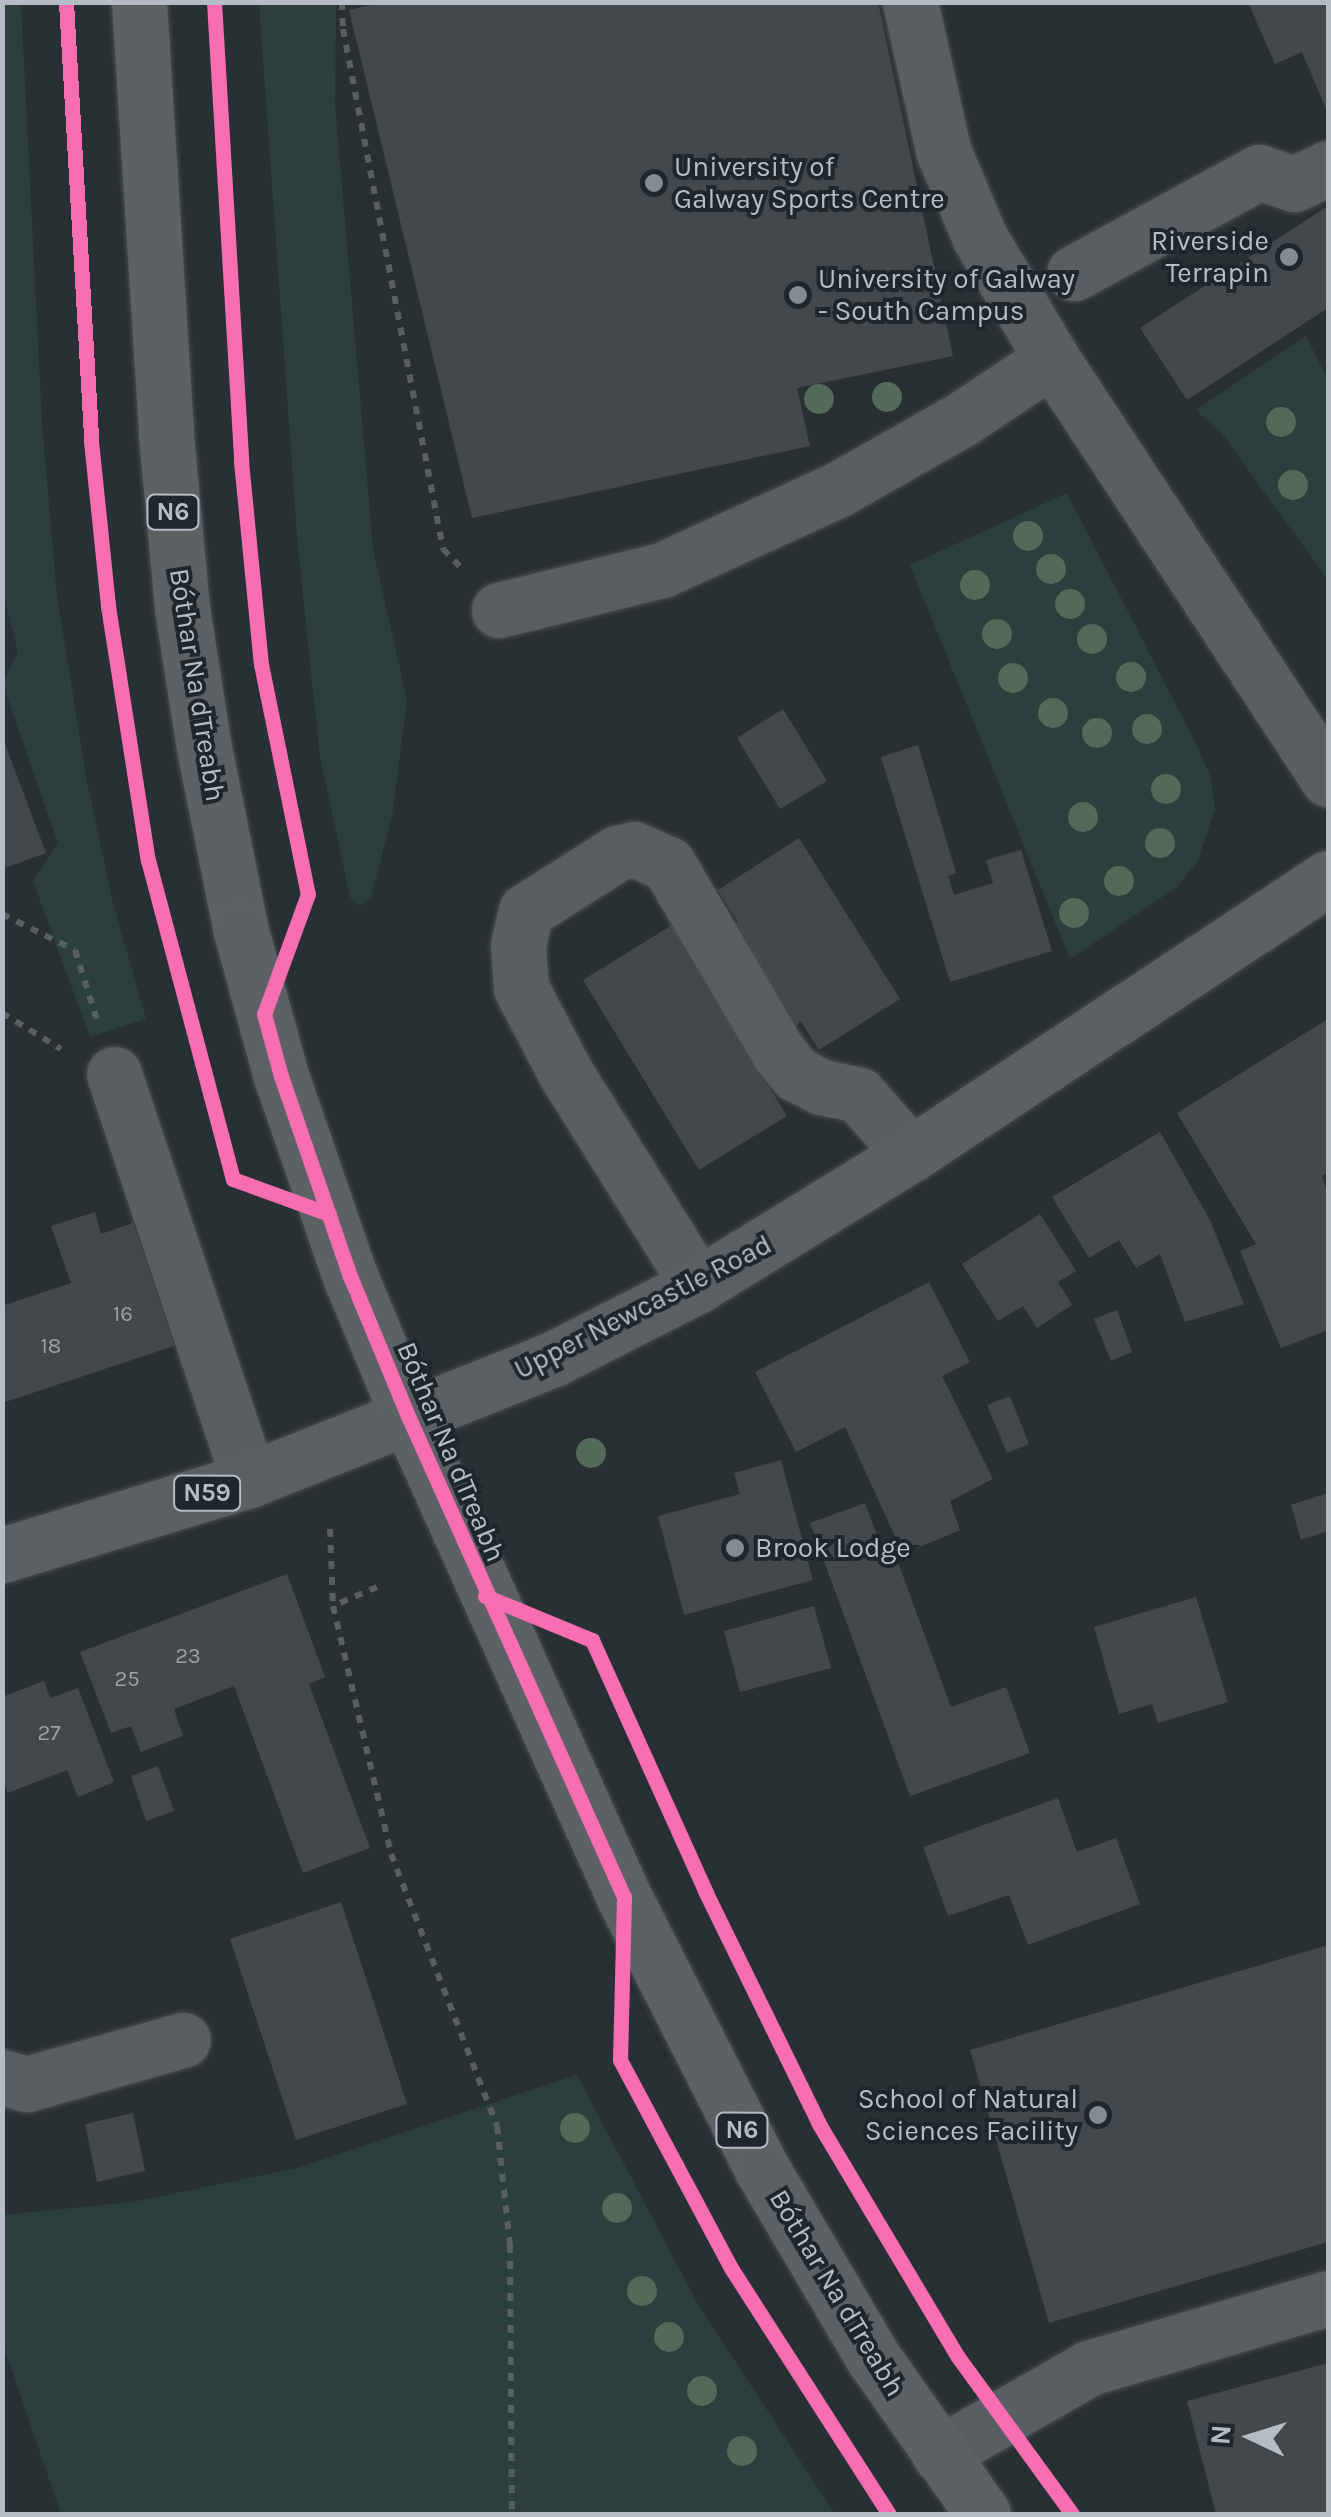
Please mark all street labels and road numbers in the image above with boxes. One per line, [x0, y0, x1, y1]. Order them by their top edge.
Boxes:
road number: N6 [146, 492, 200, 532]
street label: Bóthar Na dTreabh [162, 566, 232, 804]
street label: Upper Newcastle Road [509, 1227, 777, 1387]
street label: Bóthar Na dTreabh [390, 1337, 512, 1567]
road number: N59 [172, 1473, 242, 1513]
road number: N6 [714, 2110, 770, 2150]
street label: Bóthar Na dTreabh [762, 2183, 912, 2403]

